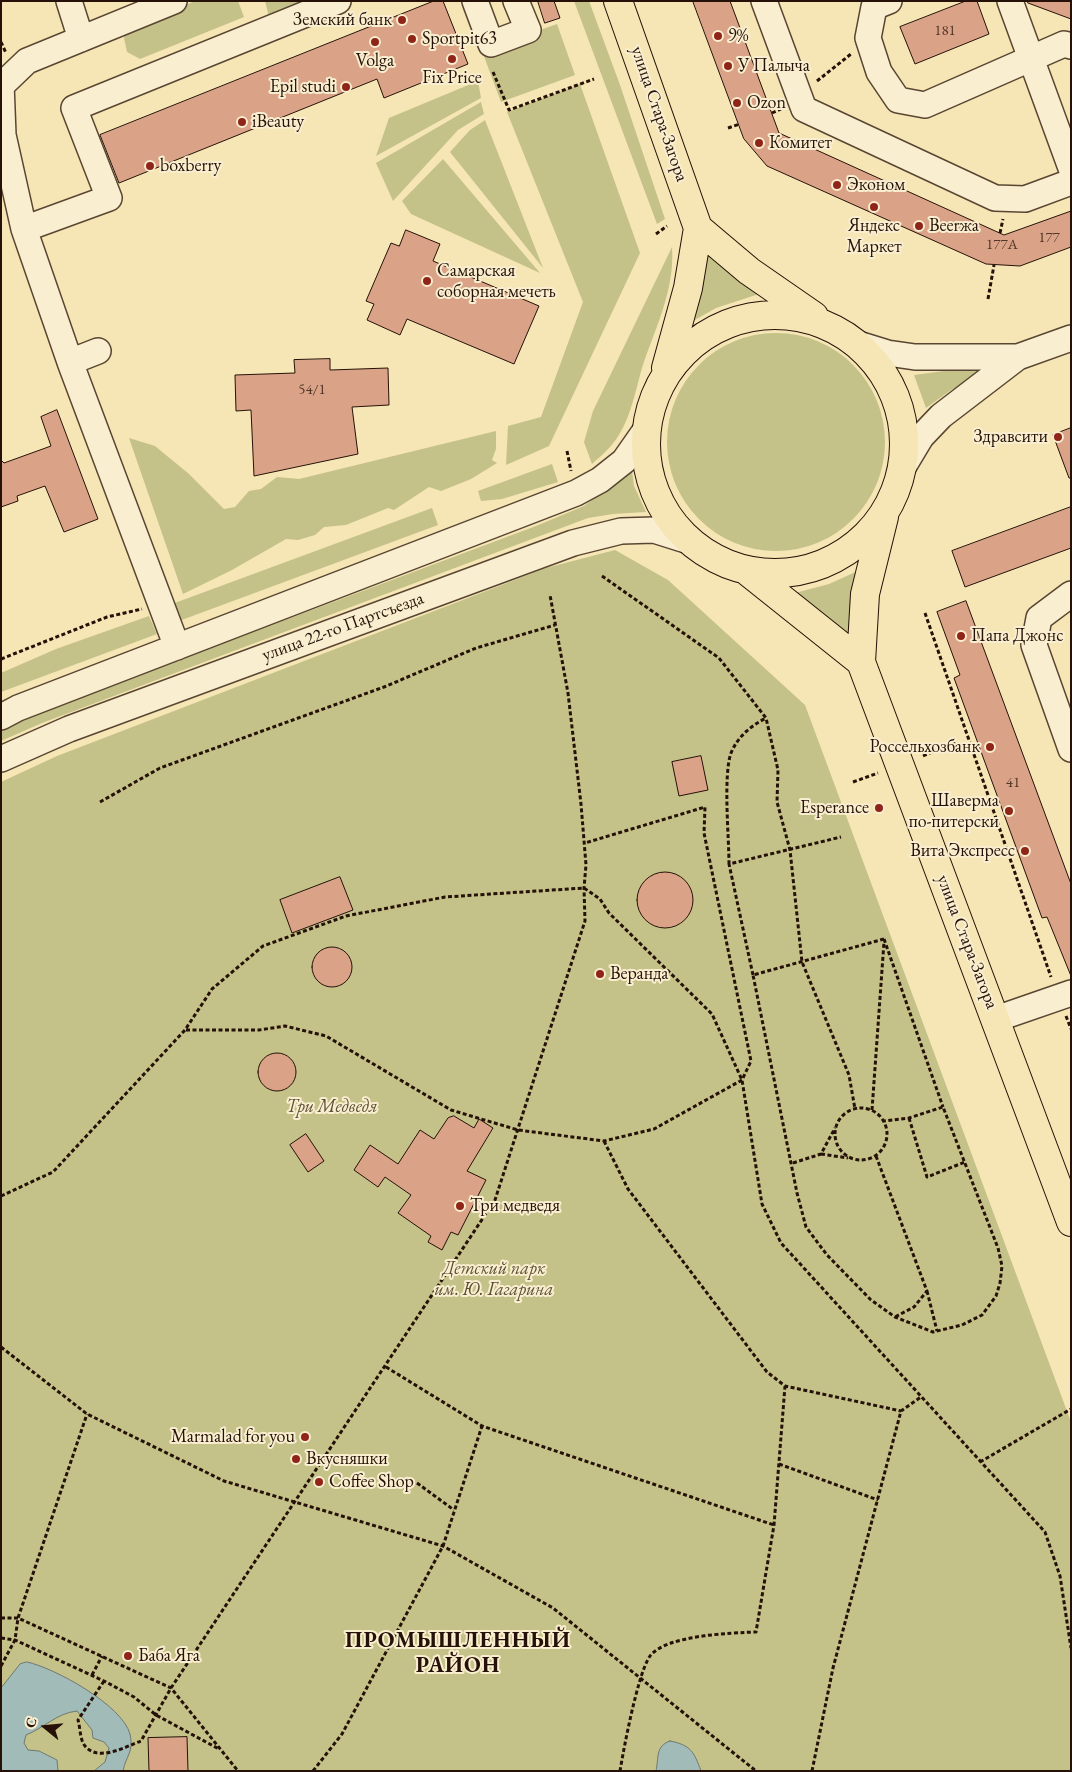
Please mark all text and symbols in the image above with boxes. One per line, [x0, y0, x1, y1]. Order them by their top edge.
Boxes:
place label: Земский банк [293, 9, 392, 31]
marker: Земский банк [396, 14, 408, 26]
house number: 181 [934, 22, 956, 40]
place label: 9% [728, 25, 748, 47]
place label: Sportpit63 [422, 28, 497, 50]
marker: 9% [712, 30, 724, 42]
marker: Sportpit63 [406, 33, 418, 45]
marker: Volga [369, 36, 381, 48]
street label: улица Стара-Загора [626, 43, 692, 185]
place label: Volga [356, 50, 394, 72]
marker: Fix Price [446, 53, 458, 65]
place label: У Палыча [738, 55, 810, 77]
marker: У Палыча [722, 60, 734, 72]
place label: Fix Price [422, 67, 482, 89]
place label: Epil studi [270, 76, 336, 98]
marker: Epil studi [340, 81, 352, 93]
place label: Ozon [747, 92, 786, 114]
marker: Ozon [731, 97, 743, 109]
place label: iBeauty [252, 111, 304, 133]
marker: iBeauty [236, 116, 248, 128]
place label: Комитет [769, 132, 832, 154]
marker: Комитет [753, 137, 765, 149]
place label: boxberry [160, 155, 221, 177]
marker: boxberry [144, 160, 156, 172]
place label: Эконом [847, 174, 905, 196]
marker: Эконом [831, 179, 843, 191]
marker: Яндекс Маркет [868, 201, 880, 213]
place label: Яндекс Маркет [846, 215, 902, 258]
place label: Beerжа [929, 215, 979, 237]
marker: Beerжа [913, 220, 925, 232]
house number: 177 [1038, 229, 1060, 247]
house number: 177А [986, 236, 1018, 254]
place label: Самарская соборная мечеть [437, 260, 556, 302]
marker: Самарская соборная мечеть [421, 275, 433, 287]
house number: 54/1 [298, 381, 326, 399]
place label: Здравсити [973, 426, 1048, 448]
marker: Здравсити [1052, 431, 1064, 443]
street label: улица 22-го Партсъезда [259, 588, 427, 666]
place label: Папа Джонс [971, 625, 1063, 647]
marker: Папа Джонс [955, 630, 967, 642]
place label: Россельхозбанк [870, 736, 980, 758]
marker: Россельхозбанк [984, 741, 996, 753]
house number: 41 [1006, 774, 1020, 792]
place label: Шаверма по-питерски [909, 790, 999, 832]
place label: Esperance [800, 797, 869, 819]
marker: Esperance [873, 802, 885, 814]
marker: Шаверма по-питерски [1003, 805, 1015, 817]
place label: Вита Экспресс [910, 840, 1015, 862]
marker: Вита Экспресс [1019, 845, 1031, 857]
street label: улица Стара-Загора [931, 872, 1003, 1012]
place label: Веранда [610, 963, 668, 985]
marker: Веранда [594, 968, 606, 980]
park label: Три Медведя [286, 1096, 378, 1118]
place label: Три медведя [470, 1195, 560, 1217]
marker: Три медведя [454, 1200, 466, 1212]
park label: Детский парк им. Ю. Гагарина [435, 1258, 553, 1300]
place label: Marmalad for you [171, 1426, 295, 1448]
marker: Marmalad for you [299, 1431, 311, 1443]
place label: Вкусняшки [306, 1448, 388, 1470]
marker: Вкусняшки [290, 1453, 302, 1465]
place label: Coffee Shop [329, 1471, 414, 1493]
marker: Coffee Shop [313, 1476, 325, 1488]
district label: ПРОМЫШЛЕННЫЙ РАЙОН [344, 1628, 572, 1680]
place label: Баба Яга [138, 1645, 200, 1667]
marker: Баба Яга [122, 1650, 134, 1662]
north arrow [20, 1702, 70, 1752]
text: С [21, 1715, 41, 1730]

